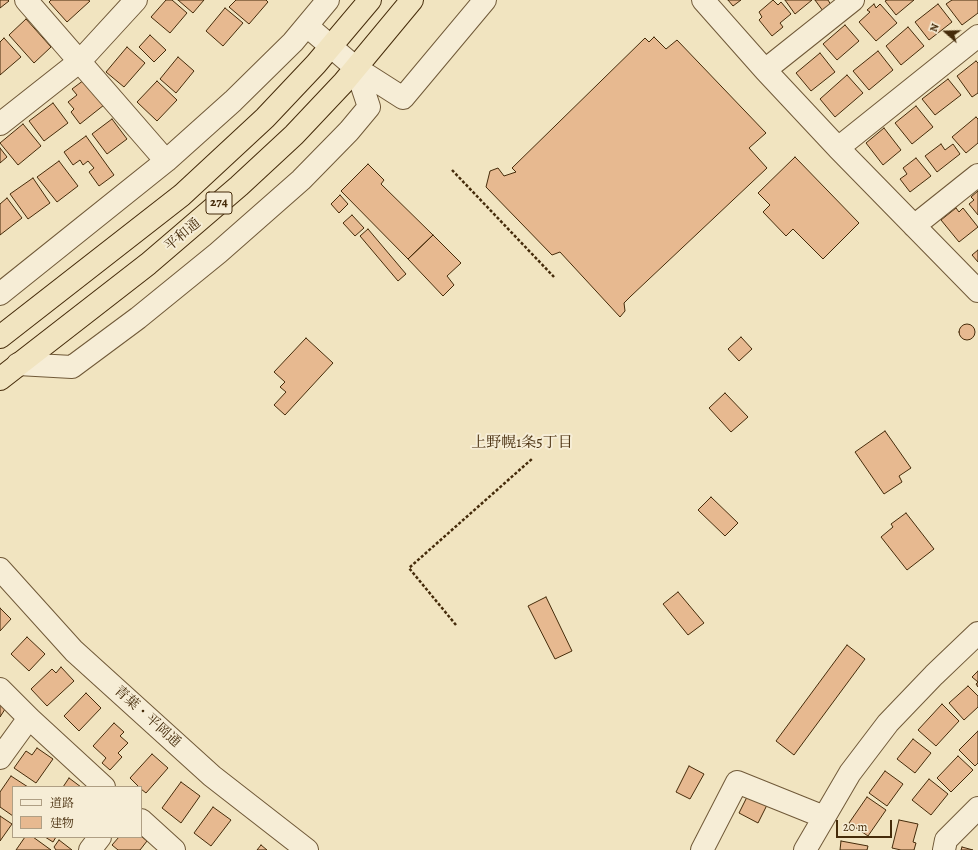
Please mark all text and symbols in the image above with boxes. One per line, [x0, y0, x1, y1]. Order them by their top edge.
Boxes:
north arrow [926, 12, 966, 52]
text: N [926, 21, 943, 34]
road number: 274 [206, 192, 232, 214]
street label: 平和通 [162, 215, 204, 255]
district label: 上野幌1条5丁目 [471, 434, 573, 452]
street label: 青葉・平岡通 [110, 683, 184, 751]
legend [12, 786, 142, 838]
text: 道路 [50, 795, 74, 811]
scale bar [838, 812, 894, 838]
text: 建物 [50, 815, 74, 831]
text: 20 m [843, 819, 867, 835]

